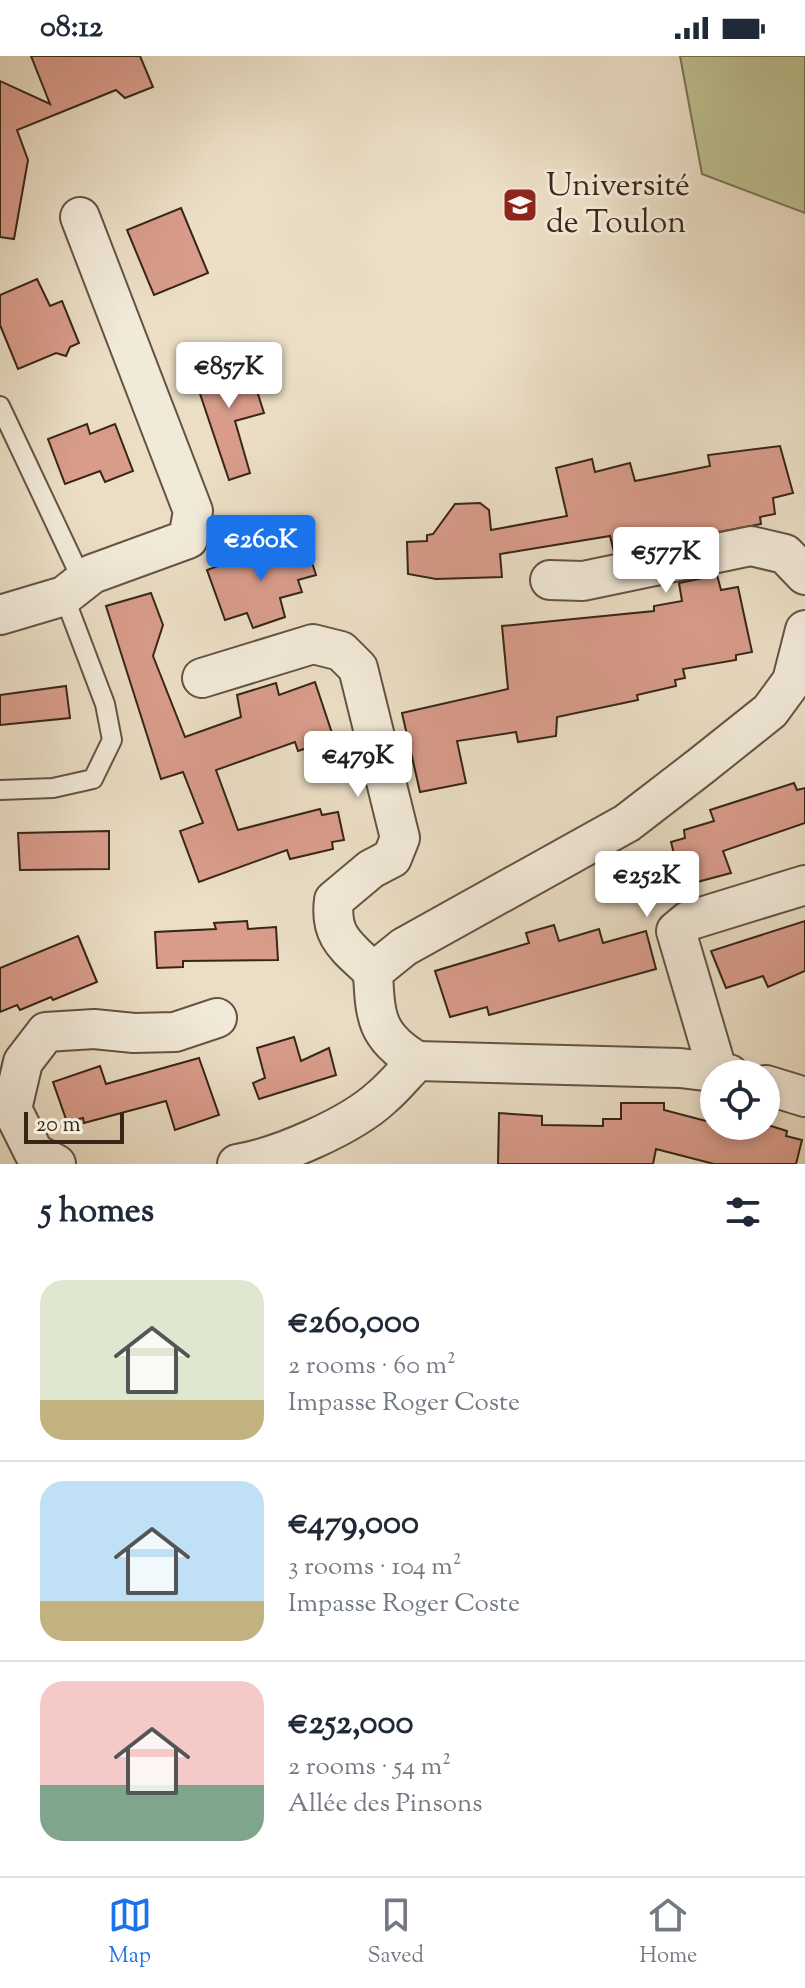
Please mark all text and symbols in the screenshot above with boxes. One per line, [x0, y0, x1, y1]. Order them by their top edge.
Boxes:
text: 08:12 [40, 7, 103, 50]
place label: Université de Toulon [546, 164, 690, 247]
school or university icon: Université de Toulon [501, 186, 539, 224]
pin: €857K [173, 342, 285, 410]
text: €857K [194, 349, 264, 386]
pin: €260K [205, 515, 317, 583]
text: €260K [224, 522, 298, 559]
pin: €577K [610, 527, 722, 595]
text: €577K [631, 534, 701, 571]
pin: €479K [302, 731, 414, 799]
text: €479K [322, 738, 394, 775]
pin: €252K [591, 851, 703, 919]
text: €252K [613, 858, 681, 895]
map controls [700, 1060, 780, 1140]
button: locate [700, 1060, 780, 1140]
scale bar [24, 1108, 124, 1144]
text: 20 m [36, 1110, 81, 1142]
text: 5 homes [40, 1188, 154, 1237]
icon: filters [721, 1190, 765, 1234]
text: €260,000 [288, 1299, 420, 1348]
icon: home [104, 1312, 200, 1408]
text: 2 rooms · 60 m² [288, 1348, 456, 1385]
text: Impasse Roger Coste [288, 1385, 520, 1422]
text: €479,000 [288, 1500, 419, 1549]
icon: home [104, 1513, 200, 1609]
text: 3 rooms · 104 m² [288, 1549, 462, 1586]
text: Impasse Roger Coste [288, 1586, 520, 1623]
text: €252,000 [288, 1700, 413, 1749]
icon: home [104, 1713, 200, 1809]
text: 2 rooms · 54 m² [288, 1749, 451, 1786]
text: Allée des Pinsons [288, 1786, 483, 1823]
tab: Map [108, 1893, 152, 1973]
tab: Saved [367, 1893, 424, 1973]
tab: Home [640, 1893, 697, 1973]

